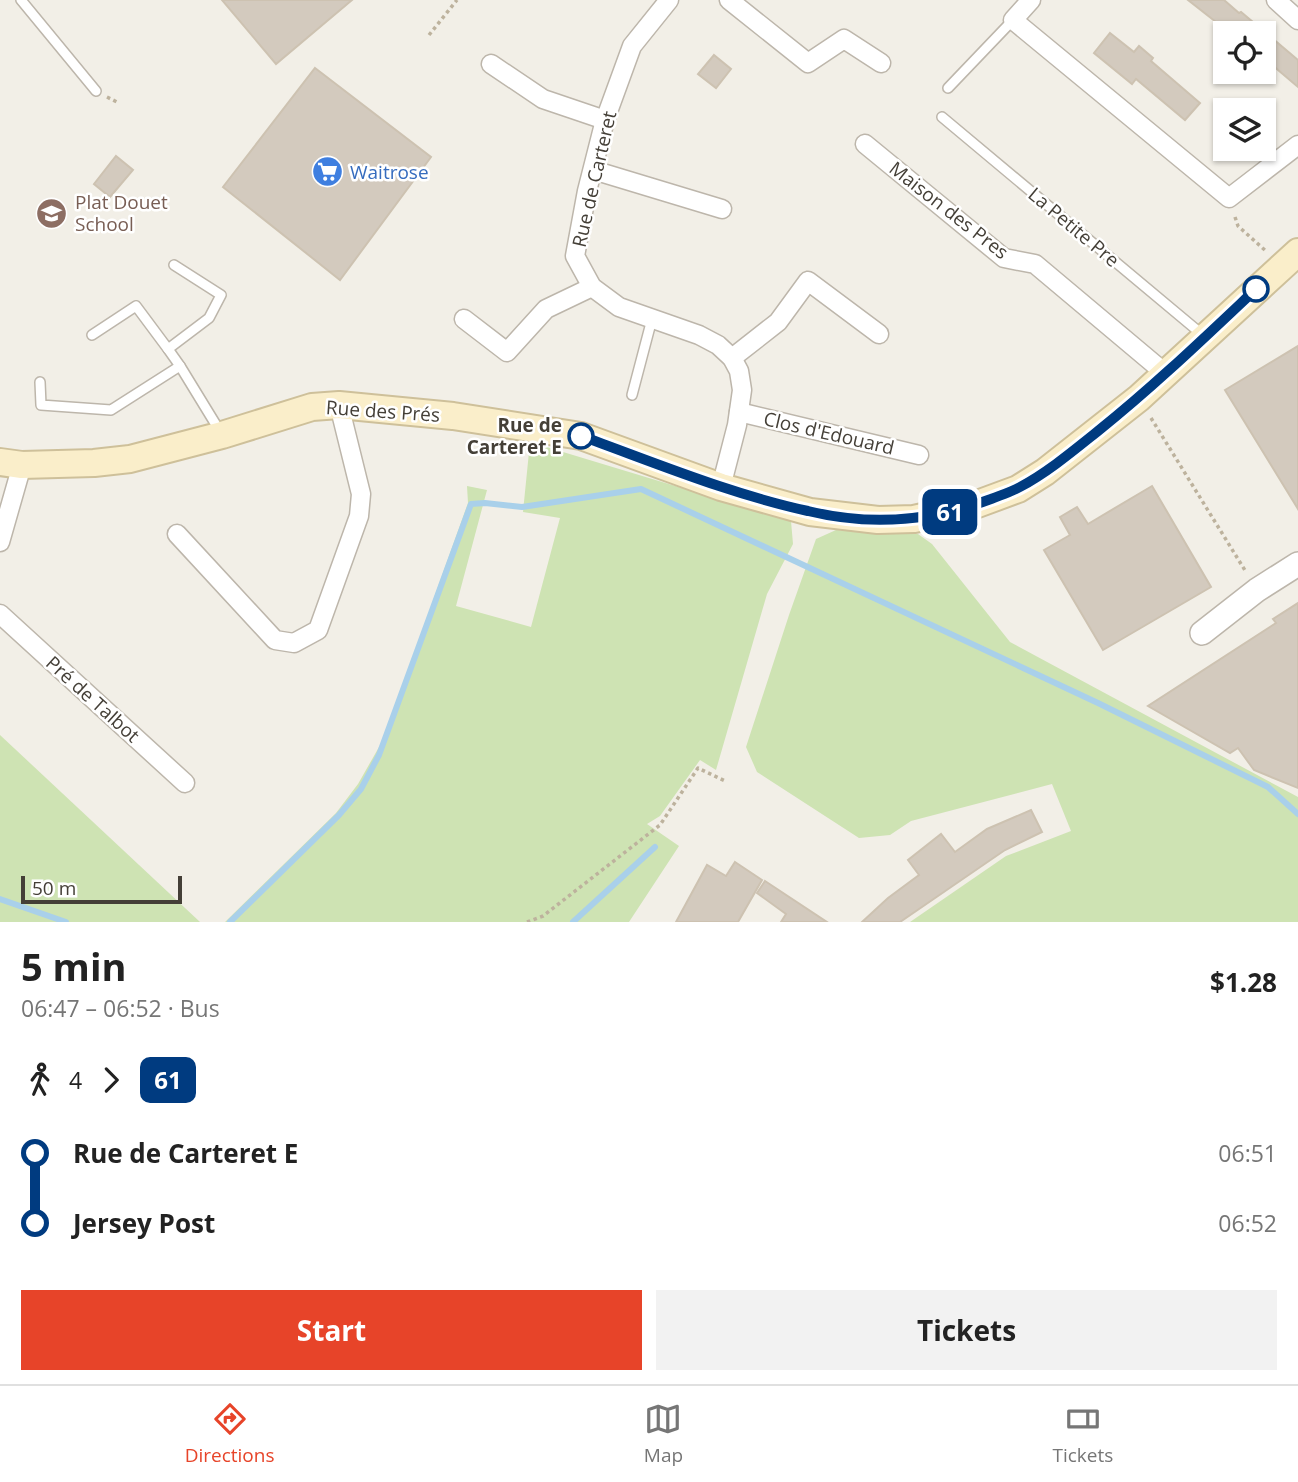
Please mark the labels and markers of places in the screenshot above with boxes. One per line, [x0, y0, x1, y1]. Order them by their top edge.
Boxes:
supermarket icon: Waitrose [310, 155, 344, 189]
place label: Waitrose [350, 159, 429, 185]
place label: Plat Douet School [75, 189, 168, 237]
school or university icon: Plat Douet School [35, 196, 69, 230]
unlabelled marker [1243, 276, 1269, 302]
place label: Rue de Carteret E [467, 412, 562, 460]
marker: Rue de Carteret E [568, 423, 594, 449]

